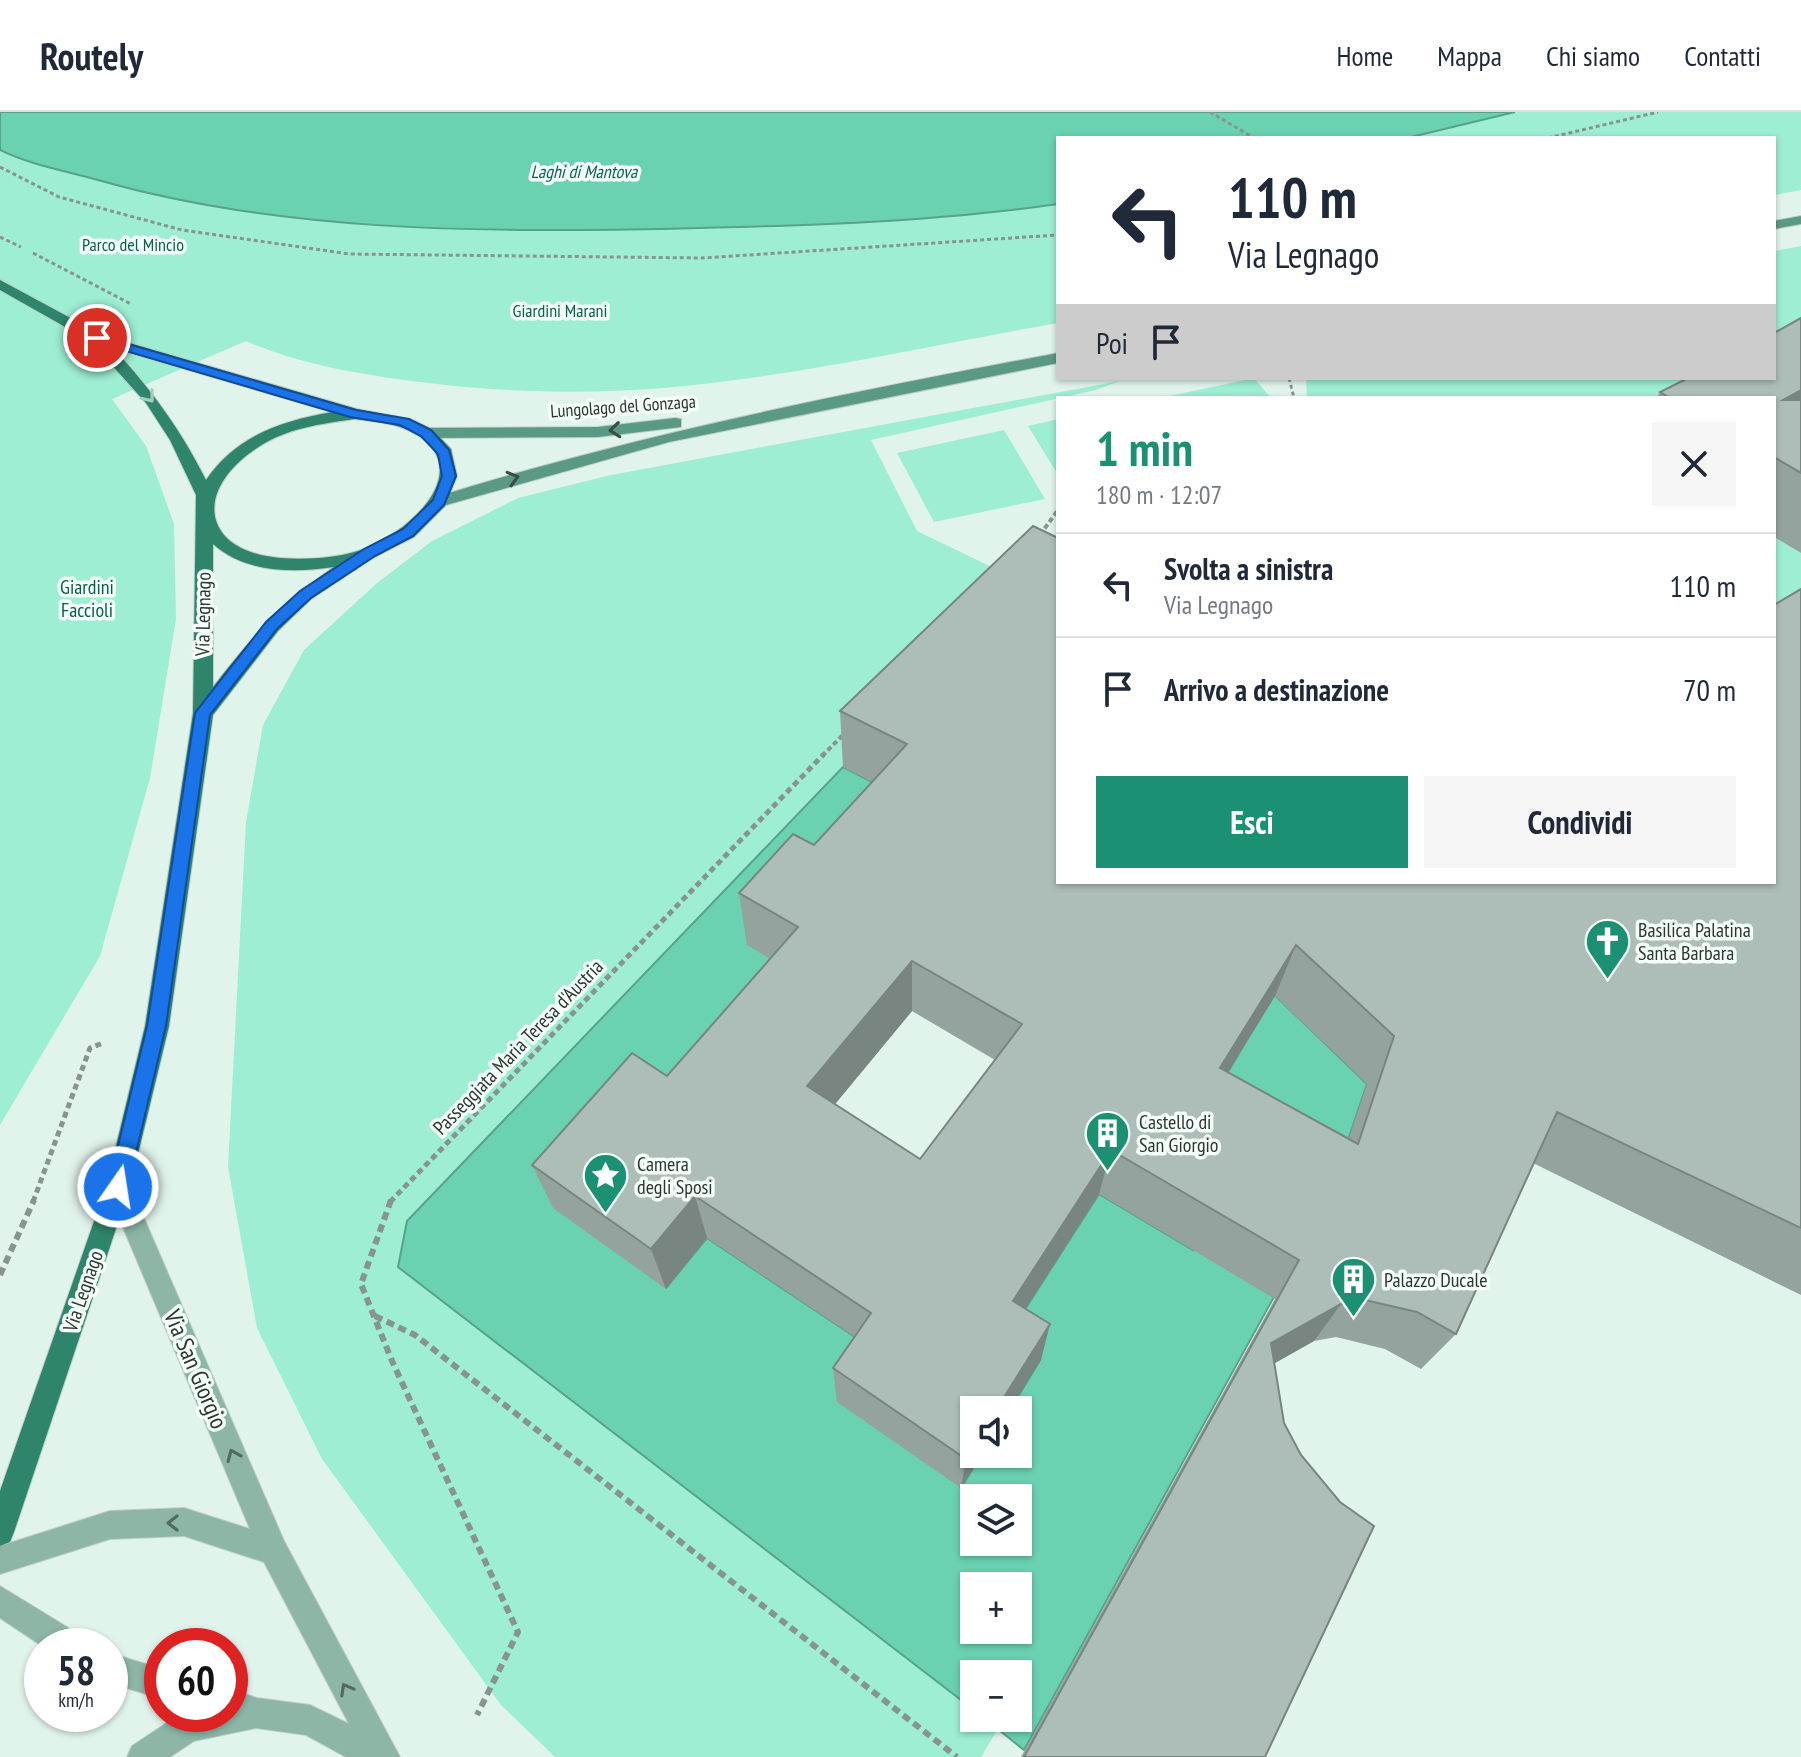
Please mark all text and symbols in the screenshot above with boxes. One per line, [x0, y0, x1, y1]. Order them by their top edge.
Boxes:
text: Routely [40, 31, 143, 80]
text: Home [1336, 37, 1393, 74]
text: Mappa [1437, 37, 1502, 74]
text: Chi siamo [1546, 37, 1640, 74]
text: Contatti [1684, 37, 1761, 74]
water label: Laghi di Mantova [531, 160, 638, 183]
text: 110 m [1228, 161, 1357, 233]
icon: left [1096, 168, 1200, 272]
text: Via Legnago [1228, 231, 1379, 278]
park label: Parco del Mincio [82, 233, 184, 256]
park label: Giardini Marani [513, 299, 607, 322]
pin [63, 304, 131, 372]
icon: arrive [75, 316, 119, 360]
icon: arrive [1144, 320, 1188, 364]
text: Poi [1096, 323, 1128, 362]
one-way arrow [139, 387, 153, 402]
street label: Lungolago del Gonzaga [550, 389, 696, 423]
text: 1 min [1096, 417, 1193, 479]
one-way arrow [608, 421, 622, 438]
button: close [1652, 422, 1736, 506]
one-way arrow [506, 471, 520, 487]
text: 180 m · 12:07 [1096, 478, 1222, 511]
text: Svolta a sinistra [1164, 549, 1333, 588]
icon: left [1096, 563, 1140, 607]
text: 110 m [1670, 566, 1736, 605]
street label: Via Legnago [189, 572, 217, 657]
park label: Giardini Faccioli [60, 574, 114, 623]
text: Via Legnago [1164, 588, 1273, 621]
icon: arrive [1096, 667, 1140, 711]
text: Arrivo a destinazione [1164, 670, 1389, 709]
text: 70 m [1683, 670, 1736, 709]
button: Esci [1096, 776, 1408, 868]
button: Condividi [1424, 776, 1736, 868]
place label: Basilica Palatina Santa Barbara [1638, 917, 1751, 966]
church icon: Basilica Palatina Santa Barbara [1583, 918, 1631, 981]
street label: Passeggiata Maria Teresa d'Austria [427, 954, 609, 1140]
place label: Castello di San Giorgio [1139, 1109, 1219, 1158]
building icon: Castello di San Giorgio [1084, 1110, 1132, 1173]
position arrow [76, 1145, 160, 1229]
place icon: Camera degli Sposi [582, 1151, 630, 1214]
place label: Camera degli Sposi [637, 1151, 713, 1200]
street label: Via Legnago [57, 1247, 109, 1336]
building icon: Palazzo Ducale [1329, 1256, 1377, 1319]
place label: Palazzo Ducale [1384, 1267, 1487, 1293]
street label: Via San Giorgio [157, 1304, 235, 1433]
map controls [960, 1396, 1032, 1732]
button: sound [960, 1396, 1032, 1468]
one-way arrow [227, 1449, 243, 1463]
button: layers [960, 1484, 1032, 1556]
one-way arrow [166, 1514, 179, 1532]
button: + [960, 1572, 1032, 1644]
speed limit sign: 60 [144, 1628, 248, 1732]
text: 58 [57, 1644, 95, 1696]
button: − [960, 1660, 1032, 1732]
one-way arrow [340, 1683, 356, 1698]
text: km/h [58, 1687, 94, 1713]

